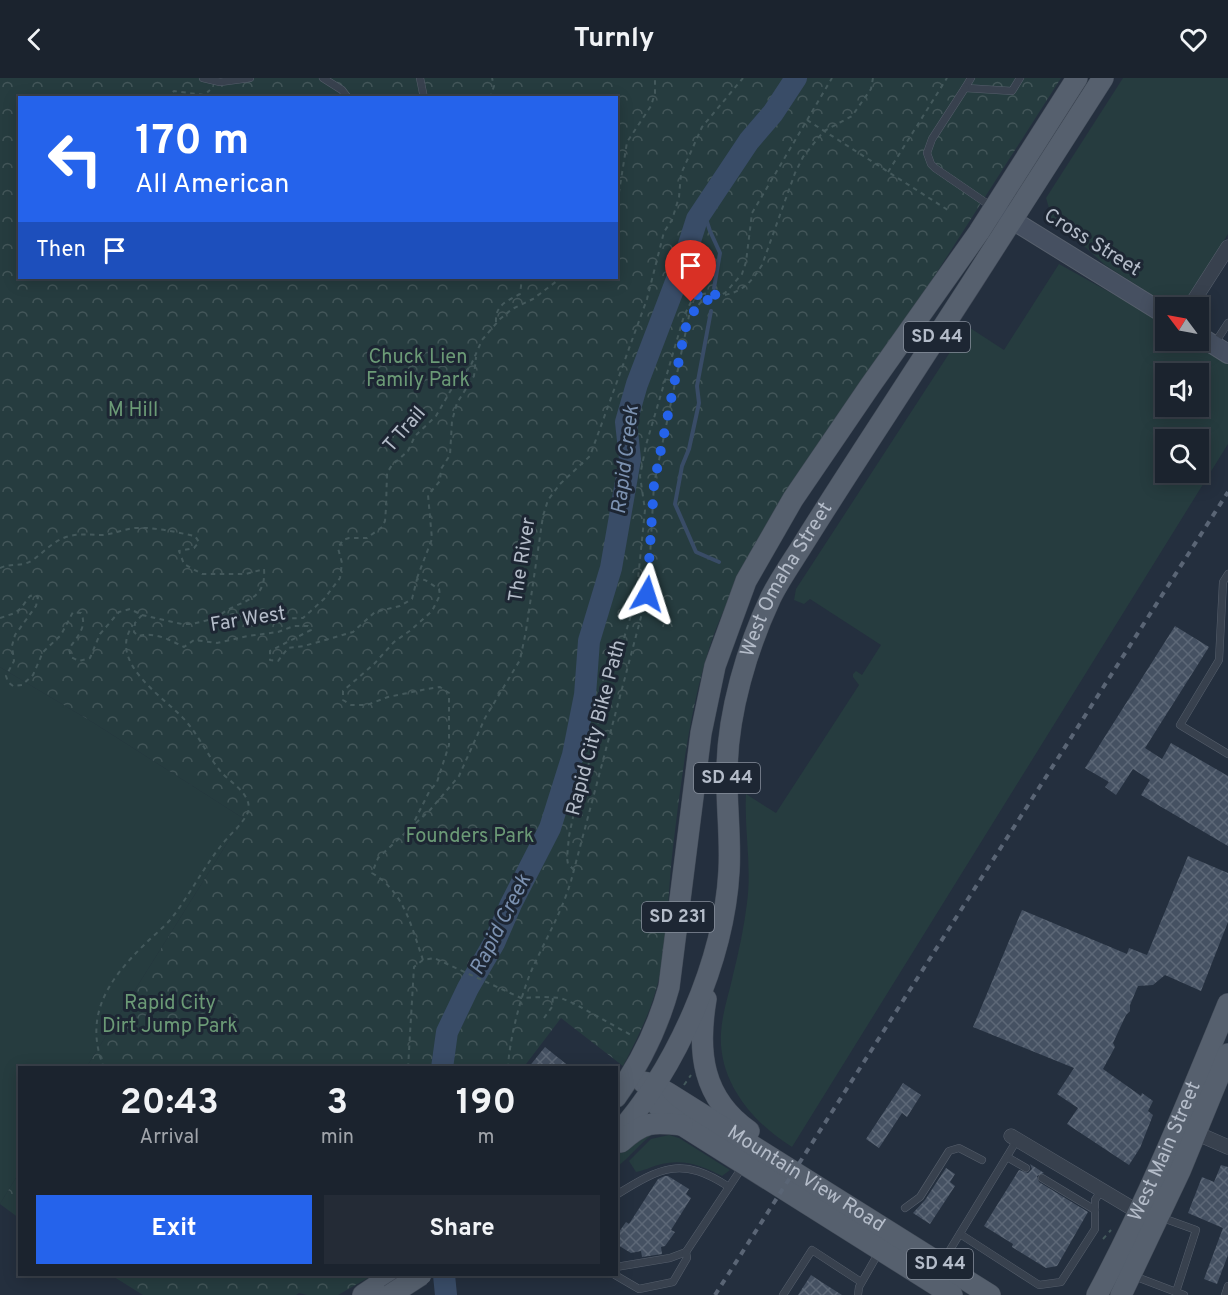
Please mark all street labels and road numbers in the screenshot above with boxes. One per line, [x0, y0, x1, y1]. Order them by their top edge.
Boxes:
street label: Cross Street [1039, 203, 1145, 283]
road number: SD 44 [904, 322, 970, 352]
street label: T Trail [378, 402, 432, 458]
street label: West Omaha Street [735, 498, 839, 661]
street label: The River [503, 515, 543, 604]
street label: Far West [208, 601, 288, 639]
street label: Rapid City Bike Path [561, 637, 633, 819]
road number: SD 44 [694, 763, 760, 793]
road number: SD 231 [642, 902, 714, 932]
street label: West Main Street [1123, 1078, 1208, 1226]
street label: Mountain View Road [722, 1120, 890, 1239]
road number: SD 44 [907, 1249, 973, 1279]

